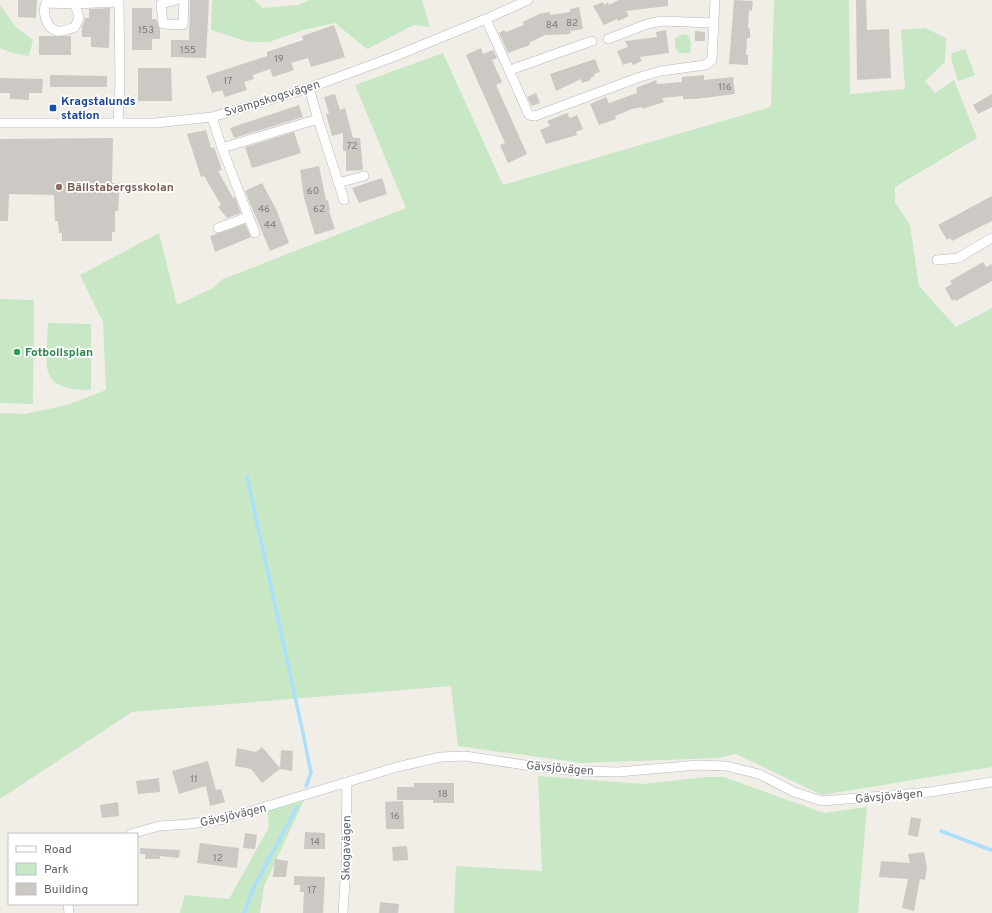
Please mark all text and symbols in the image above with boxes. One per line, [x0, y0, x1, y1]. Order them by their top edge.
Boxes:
house number: 82 [566, 17, 578, 30]
house number: 84 [546, 19, 558, 32]
house number: 153 [138, 24, 154, 37]
house number: 155 [180, 44, 196, 57]
house number: 19 [274, 53, 284, 66]
house number: 17 [224, 75, 232, 88]
street label: Svampskogsvägen [222, 77, 322, 121]
house number: 116 [718, 81, 732, 94]
place label: Kragstalunds station [61, 94, 136, 124]
marker: Kragstalunds station [48, 103, 58, 113]
house number: 72 [346, 140, 358, 153]
place label: Bällstabergsskolan [67, 180, 174, 196]
marker: Bällstabergsskolan [54, 182, 64, 192]
house number: 60 [307, 185, 319, 198]
house number: 46 [258, 203, 270, 216]
house number: 62 [313, 203, 325, 216]
house number: 44 [264, 219, 276, 232]
place label: Fotbollsplan [25, 345, 93, 361]
marker: Fotbollsplan [12, 347, 22, 357]
street label: Gävsjövägen [525, 758, 594, 780]
house number: 11 [190, 773, 198, 786]
street label: Gävsjövägen [855, 786, 924, 808]
house number: 18 [438, 788, 448, 801]
street label: Gävsjövägen [198, 801, 268, 831]
house number: 16 [390, 810, 400, 823]
street label: Skogavägen [338, 815, 356, 881]
legend [8, 833, 138, 905]
house number: 14 [310, 836, 320, 849]
text: Road [44, 842, 72, 858]
house number: 12 [213, 852, 223, 865]
text: Park [44, 862, 69, 878]
text: Building [44, 882, 88, 898]
house number: 17 [308, 884, 316, 897]

